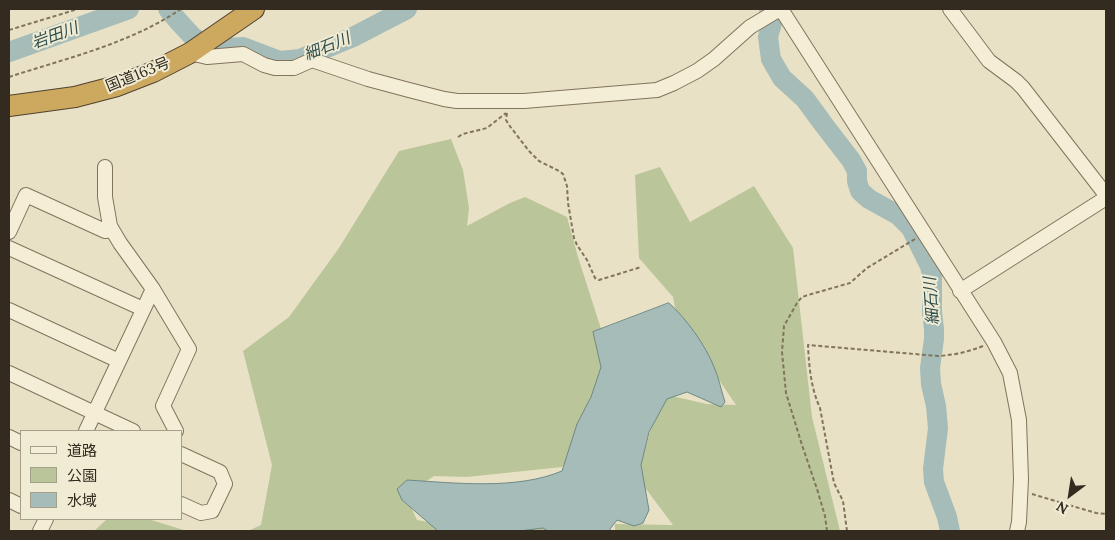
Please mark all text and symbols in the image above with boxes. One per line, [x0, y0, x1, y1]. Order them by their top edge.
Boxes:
water label: 岩田川 [29, 19, 81, 53]
water label: 細石川 [301, 29, 353, 65]
street label: 国道163号 [103, 54, 173, 96]
water label: 細石川 [921, 276, 943, 326]
legend [20, 430, 182, 520]
text: 道路 [67, 441, 97, 460]
text: 公園 [67, 466, 97, 485]
north arrow [1045, 470, 1095, 520]
text: 水域 [67, 491, 97, 510]
text: N [1053, 497, 1072, 518]

